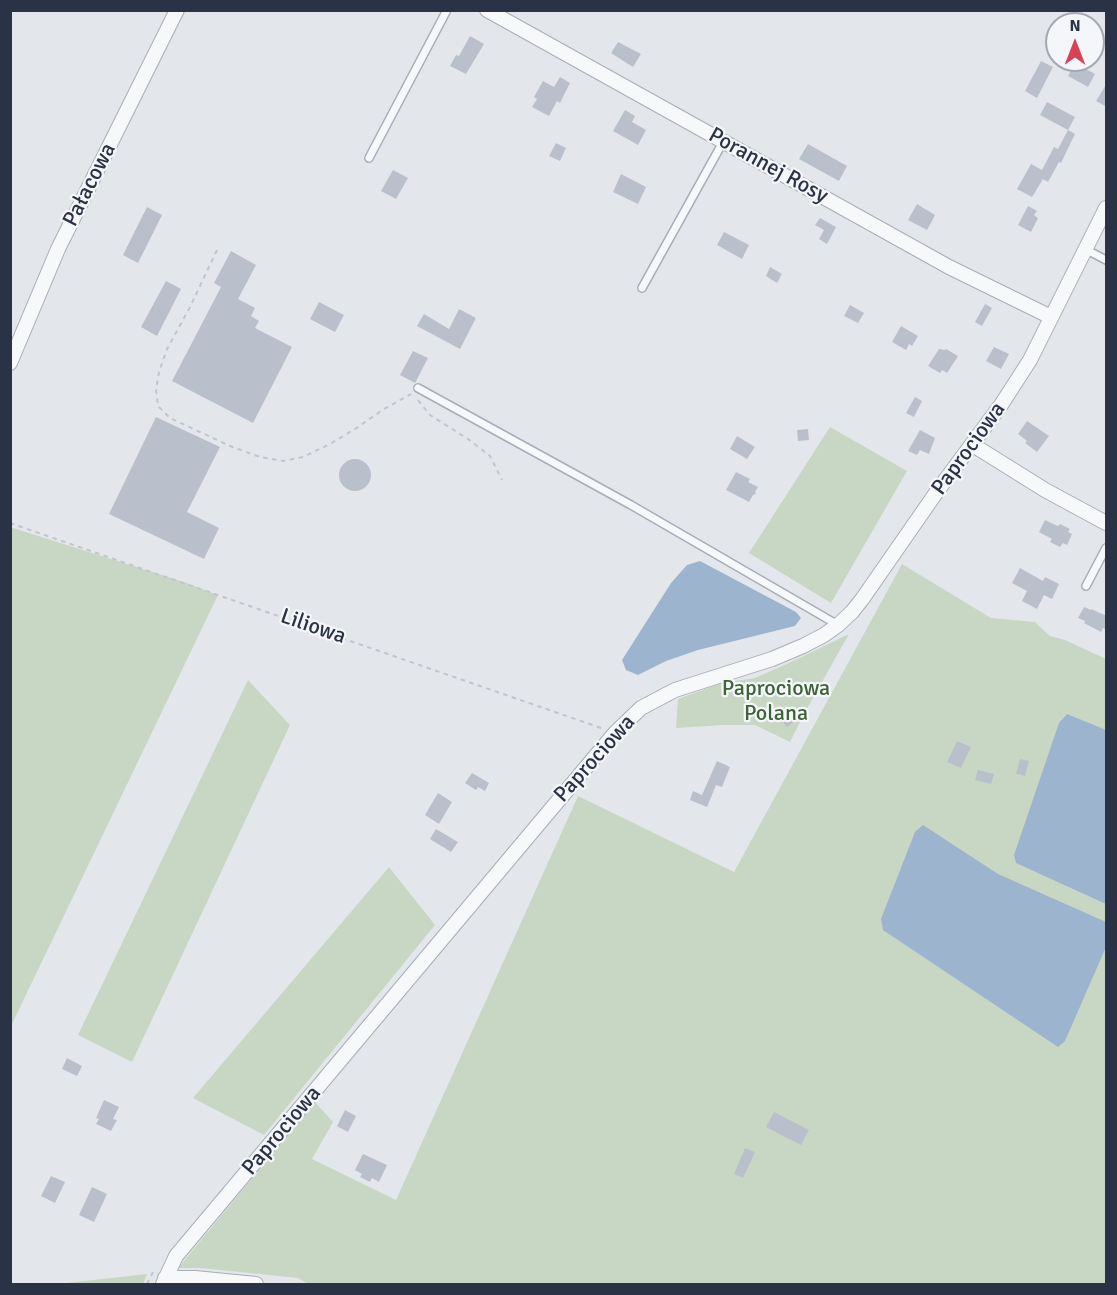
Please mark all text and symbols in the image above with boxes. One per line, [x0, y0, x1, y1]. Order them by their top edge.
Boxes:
north arrow [1045, 12, 1105, 72]
text: N [1069, 16, 1081, 36]
street label: Porannej Rosy [704, 122, 832, 210]
street label: Pałacowa [58, 139, 122, 231]
street label: Paprociowa [926, 397, 1012, 501]
street label: Liliowa [277, 604, 349, 650]
park label: Paprociowa Polana [722, 676, 830, 728]
street label: Paprociowa [549, 710, 641, 808]
street label: Paprociowa [237, 1081, 327, 1181]

